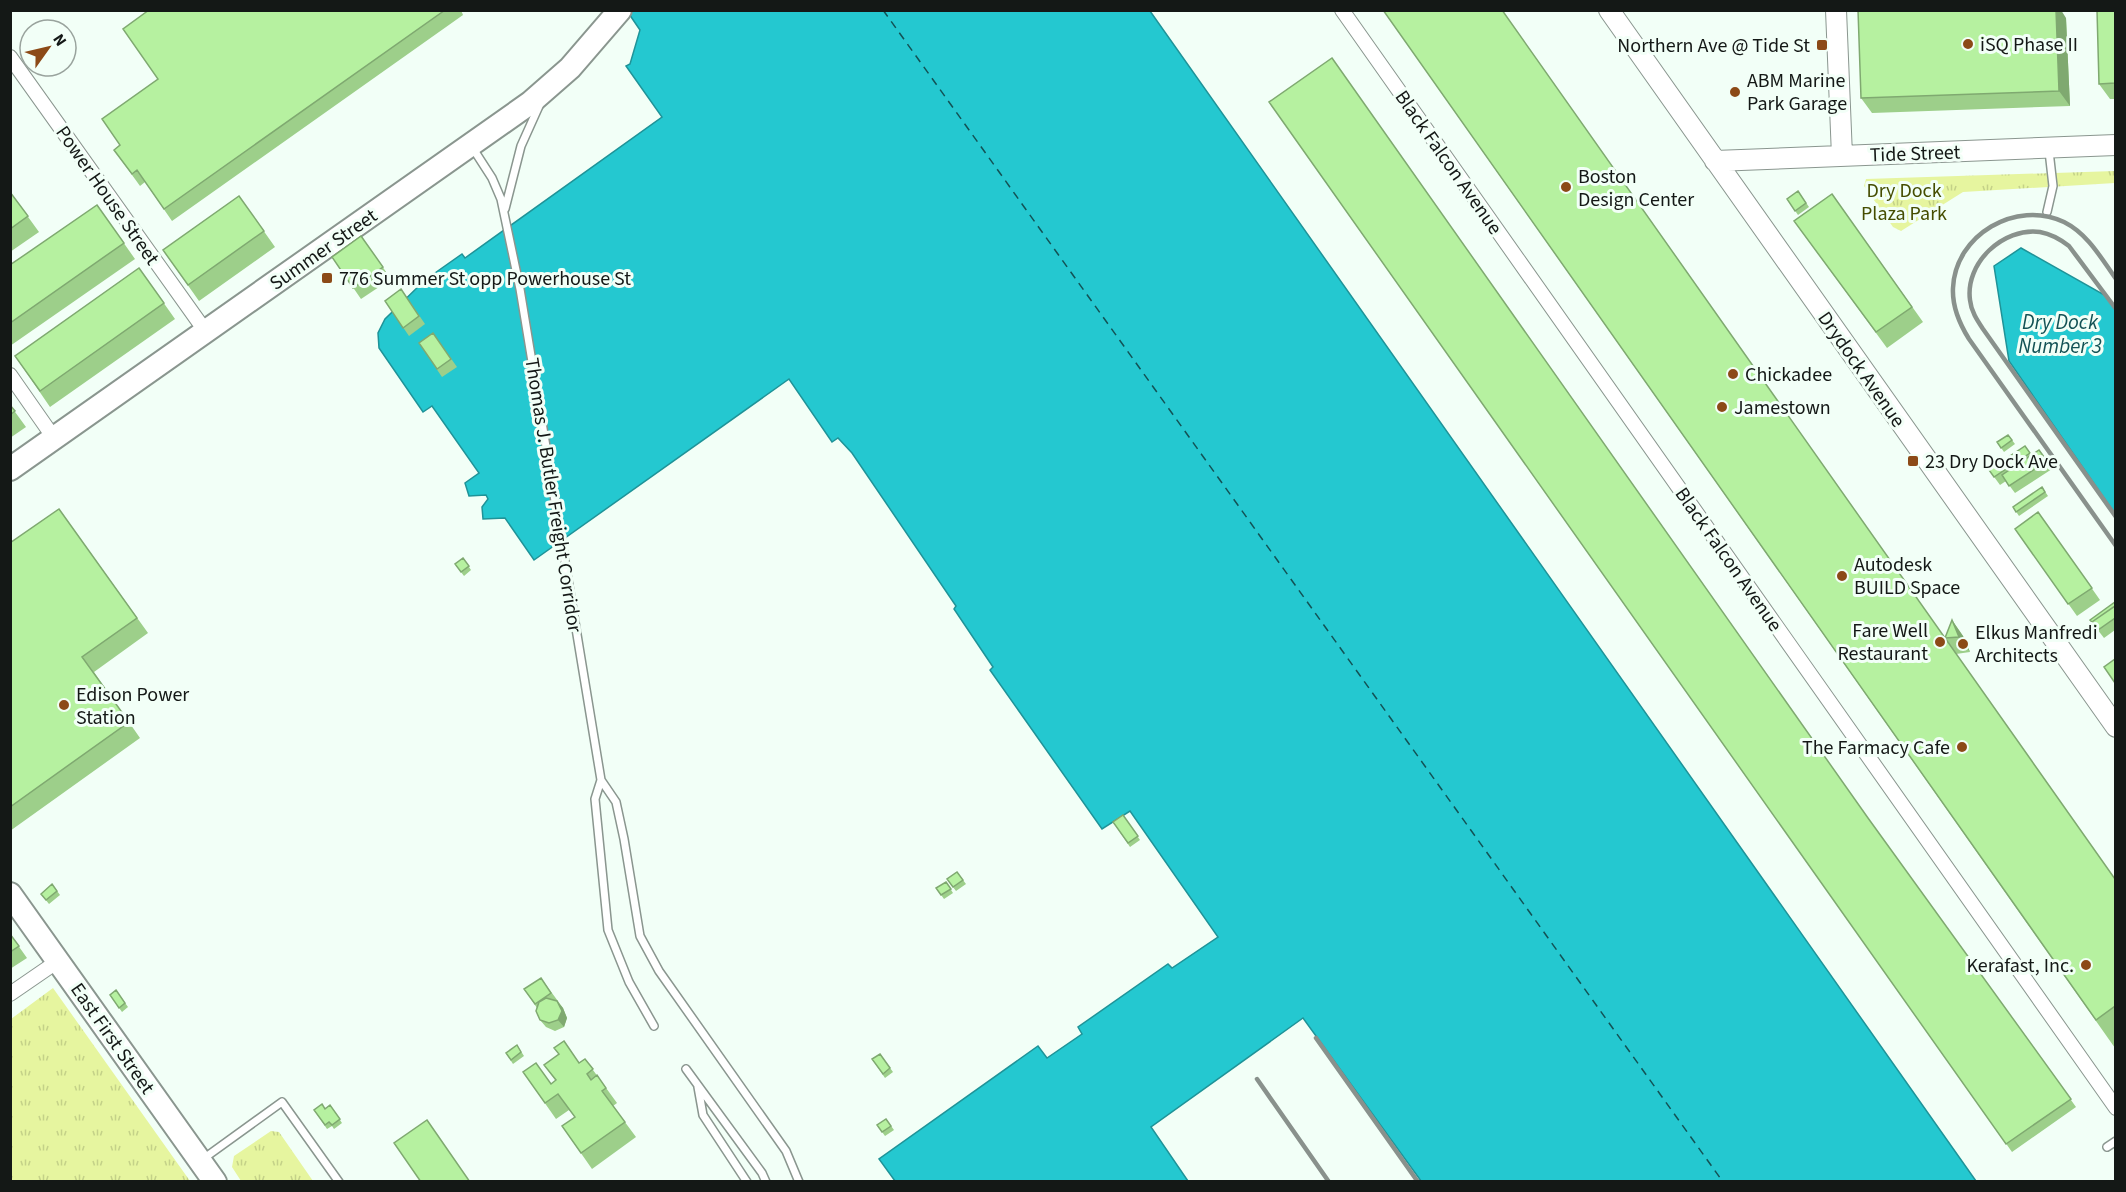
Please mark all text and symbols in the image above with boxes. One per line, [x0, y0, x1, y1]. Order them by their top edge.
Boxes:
north arrow [18, 18, 78, 78]
text: N [48, 30, 72, 51]
place label: iSQ Phase II [1980, 31, 2078, 59]
place label: Northern Ave @ Tide St [1617, 32, 1810, 60]
marker: iSQ Phase II [1961, 37, 1975, 51]
marker: Northern Ave @ Tide St [1815, 38, 1829, 52]
place label: ABM Marine Park Garage [1747, 67, 1847, 118]
street label: Black Falcon Avenue [1388, 85, 1509, 240]
marker: ABM Marine Park Garage [1728, 85, 1742, 99]
street label: Power House Street [49, 120, 166, 271]
street label: Tide Street [1869, 138, 1961, 170]
place label: Boston Design Center [1578, 163, 1694, 214]
park label: Dry Dock Plaza Park [1861, 177, 1947, 228]
marker: Boston Design Center [1559, 180, 1573, 194]
street label: Summer Street [264, 202, 383, 297]
place label: 776 Summer St opp Powerhouse St [339, 265, 631, 293]
marker: 776 Summer St opp Powerhouse St [320, 271, 334, 285]
street label: Drydock Avenue [1811, 306, 1912, 433]
water label: Dry Dock Number 3 [2018, 307, 2102, 361]
street label: Thomas J. Butler Freight Corridor [517, 356, 589, 635]
place label: Chickadee [1745, 361, 1832, 389]
marker: Chickadee [1726, 367, 1740, 381]
place label: Jamestown [1734, 394, 1831, 422]
marker: Jamestown [1715, 400, 1729, 414]
place label: 23 Dry Dock Ave [1925, 448, 2058, 476]
marker: 23 Dry Dock Ave [1906, 454, 1920, 468]
street label: Black Falcon Avenue [1668, 482, 1789, 637]
place label: Autodesk BUILD Space [1854, 551, 1960, 602]
marker: Autodesk BUILD Space [1835, 569, 1849, 583]
place label: Fare Well Restaurant [1837, 617, 1928, 668]
place label: Elkus Manfredi Architects [1975, 619, 2098, 670]
marker: Fare Well Restaurant [1933, 635, 1947, 649]
marker: Elkus Manfredi Architects [1956, 637, 1970, 651]
place label: Edison Power Station [76, 681, 189, 732]
marker: Edison Power Station [57, 698, 71, 712]
place label: The Farmacy Cafe [1802, 734, 1950, 762]
marker: The Farmacy Cafe [1955, 740, 1969, 754]
place label: Kerafast, Inc. [1966, 952, 2074, 980]
marker: Kerafast, Inc. [2079, 958, 2093, 972]
street label: East First Street [63, 977, 161, 1100]

